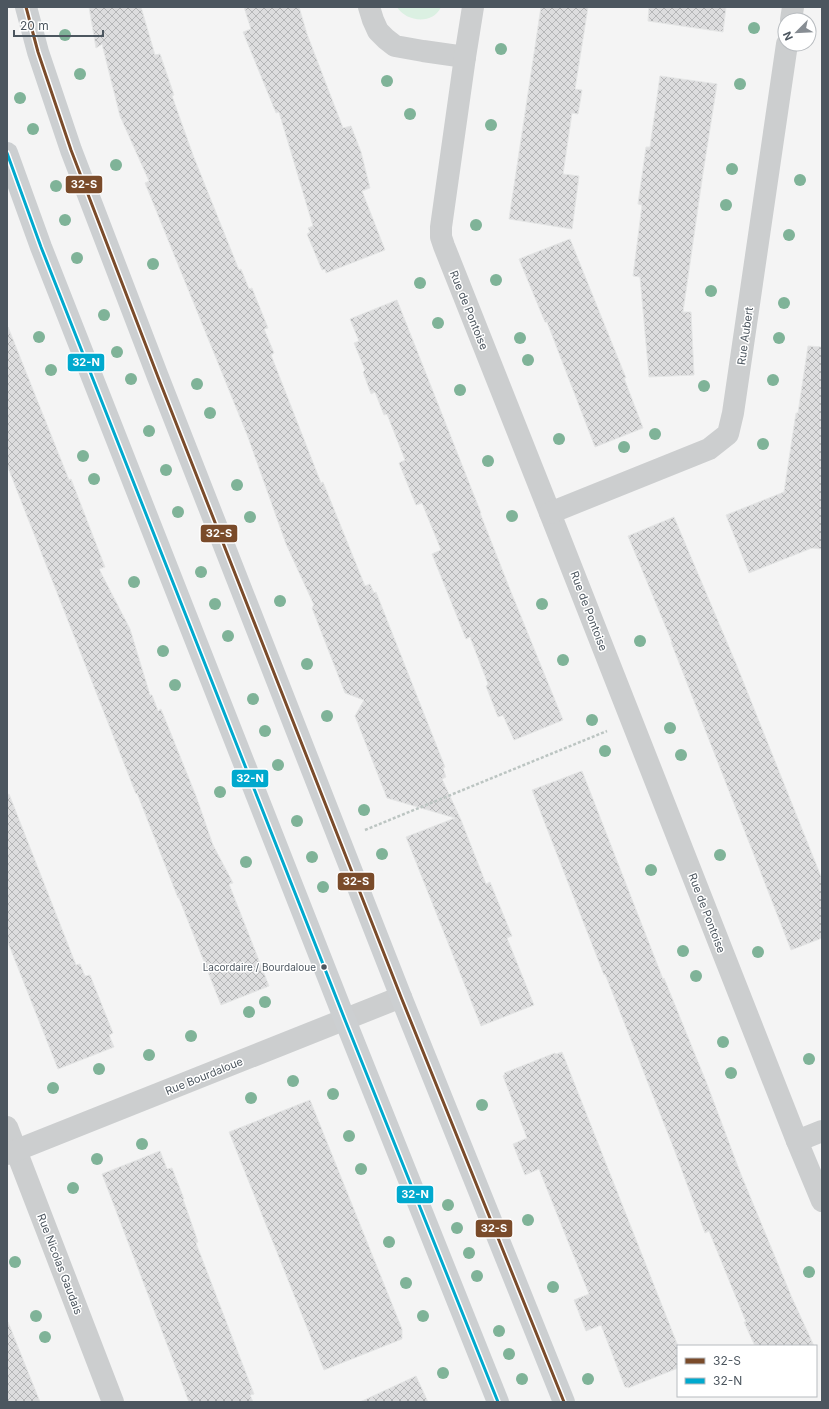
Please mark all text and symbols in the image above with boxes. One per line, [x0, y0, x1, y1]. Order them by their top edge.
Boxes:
scale bar [14, 12, 103, 38]
north arrow [777, 12, 817, 52]
text: 20 m [20, 18, 49, 33]
text: N [780, 29, 796, 43]
line badge: 32-S [65, 175, 103, 194]
text: 32-S [71, 177, 97, 191]
street label: Rue de Pontoise [447, 268, 491, 352]
street label: Rue Aubert [734, 306, 756, 366]
line badge: 32-N [67, 353, 105, 372]
text: 32-N [72, 355, 100, 369]
line badge: 32-S [200, 524, 238, 543]
text: 32-S [206, 526, 232, 540]
street label: Rue de Pontoise [567, 569, 611, 653]
line badge: 32-N [231, 769, 269, 788]
text: 32-N [236, 771, 264, 785]
street label: Rue de Pontoise [685, 871, 729, 955]
line badge: 32-S [337, 872, 375, 891]
text: 32-S [343, 874, 369, 888]
place label: Lacordaire / Bourdaloue [203, 961, 316, 973]
marker: Lacordaire / Bourdaloue [319, 962, 329, 972]
street label: Rue Bourdaloue [163, 1054, 245, 1098]
line badge: 32-N [396, 1185, 434, 1204]
text: 32-N [401, 1187, 429, 1201]
street label: Rue Nicolas Gaudais [34, 1212, 86, 1317]
line badge: 32-S [475, 1219, 513, 1238]
text: 32-S [481, 1221, 507, 1235]
legend [677, 1345, 817, 1397]
text: 32-S [713, 1353, 741, 1368]
text: 32-N [713, 1373, 742, 1388]

